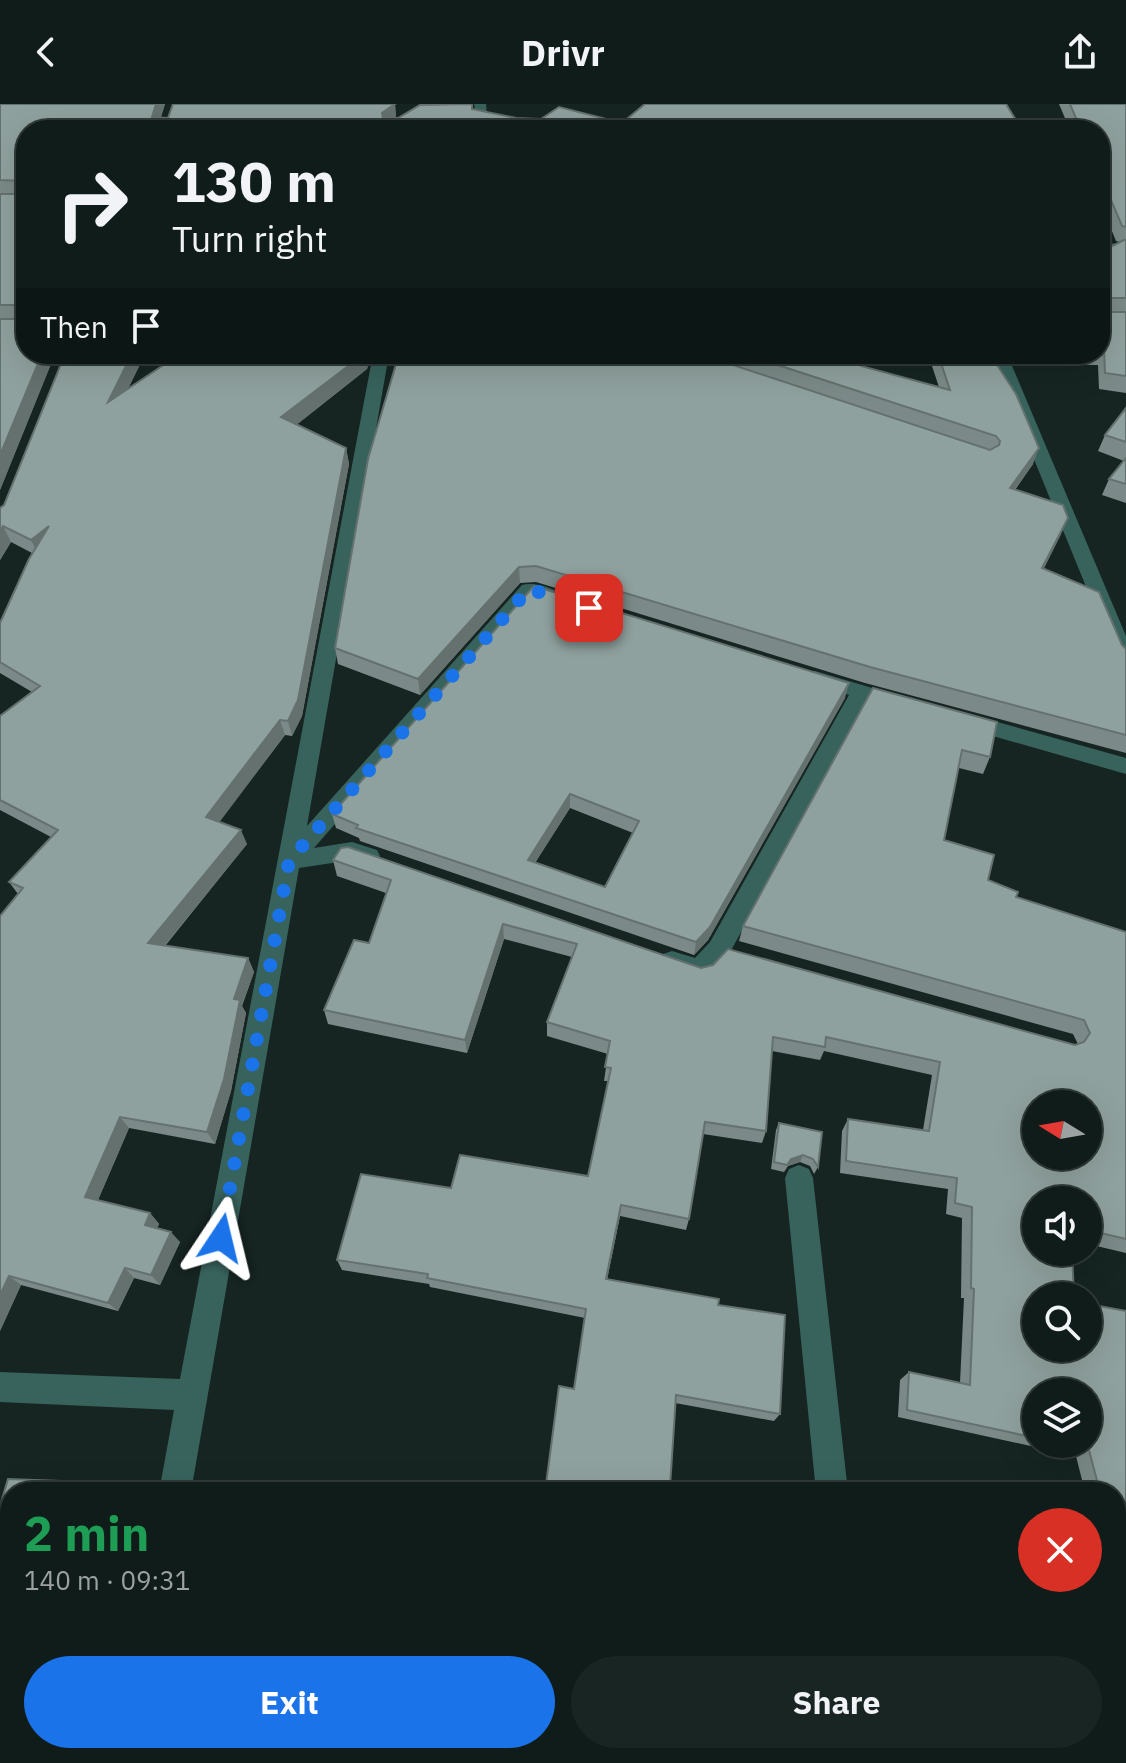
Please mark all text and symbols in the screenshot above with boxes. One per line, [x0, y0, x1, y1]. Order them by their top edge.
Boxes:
text: Drivr [521, 29, 605, 76]
icon: back [24, 30, 68, 74]
icon: share [1058, 30, 1102, 74]
text: 130 m [172, 145, 336, 217]
icon: right [40, 152, 144, 256]
text: Turn right [172, 215, 328, 262]
icon: arrive [124, 304, 168, 348]
text: Then [40, 307, 108, 346]
pin [555, 574, 623, 642]
icon: arrive [567, 586, 611, 630]
north arrow [1022, 1090, 1102, 1170]
map controls [1022, 1090, 1102, 1458]
button: sound [1022, 1186, 1102, 1266]
position arrow [179, 1196, 263, 1280]
button: search [1022, 1282, 1102, 1362]
button: layers [1022, 1378, 1102, 1458]
text: 2 min [24, 1502, 149, 1564]
button: close [1018, 1508, 1102, 1592]
text: 140 m · 09:31 [24, 1563, 190, 1597]
button: Exit [24, 1656, 555, 1748]
button: Share [571, 1656, 1102, 1748]

